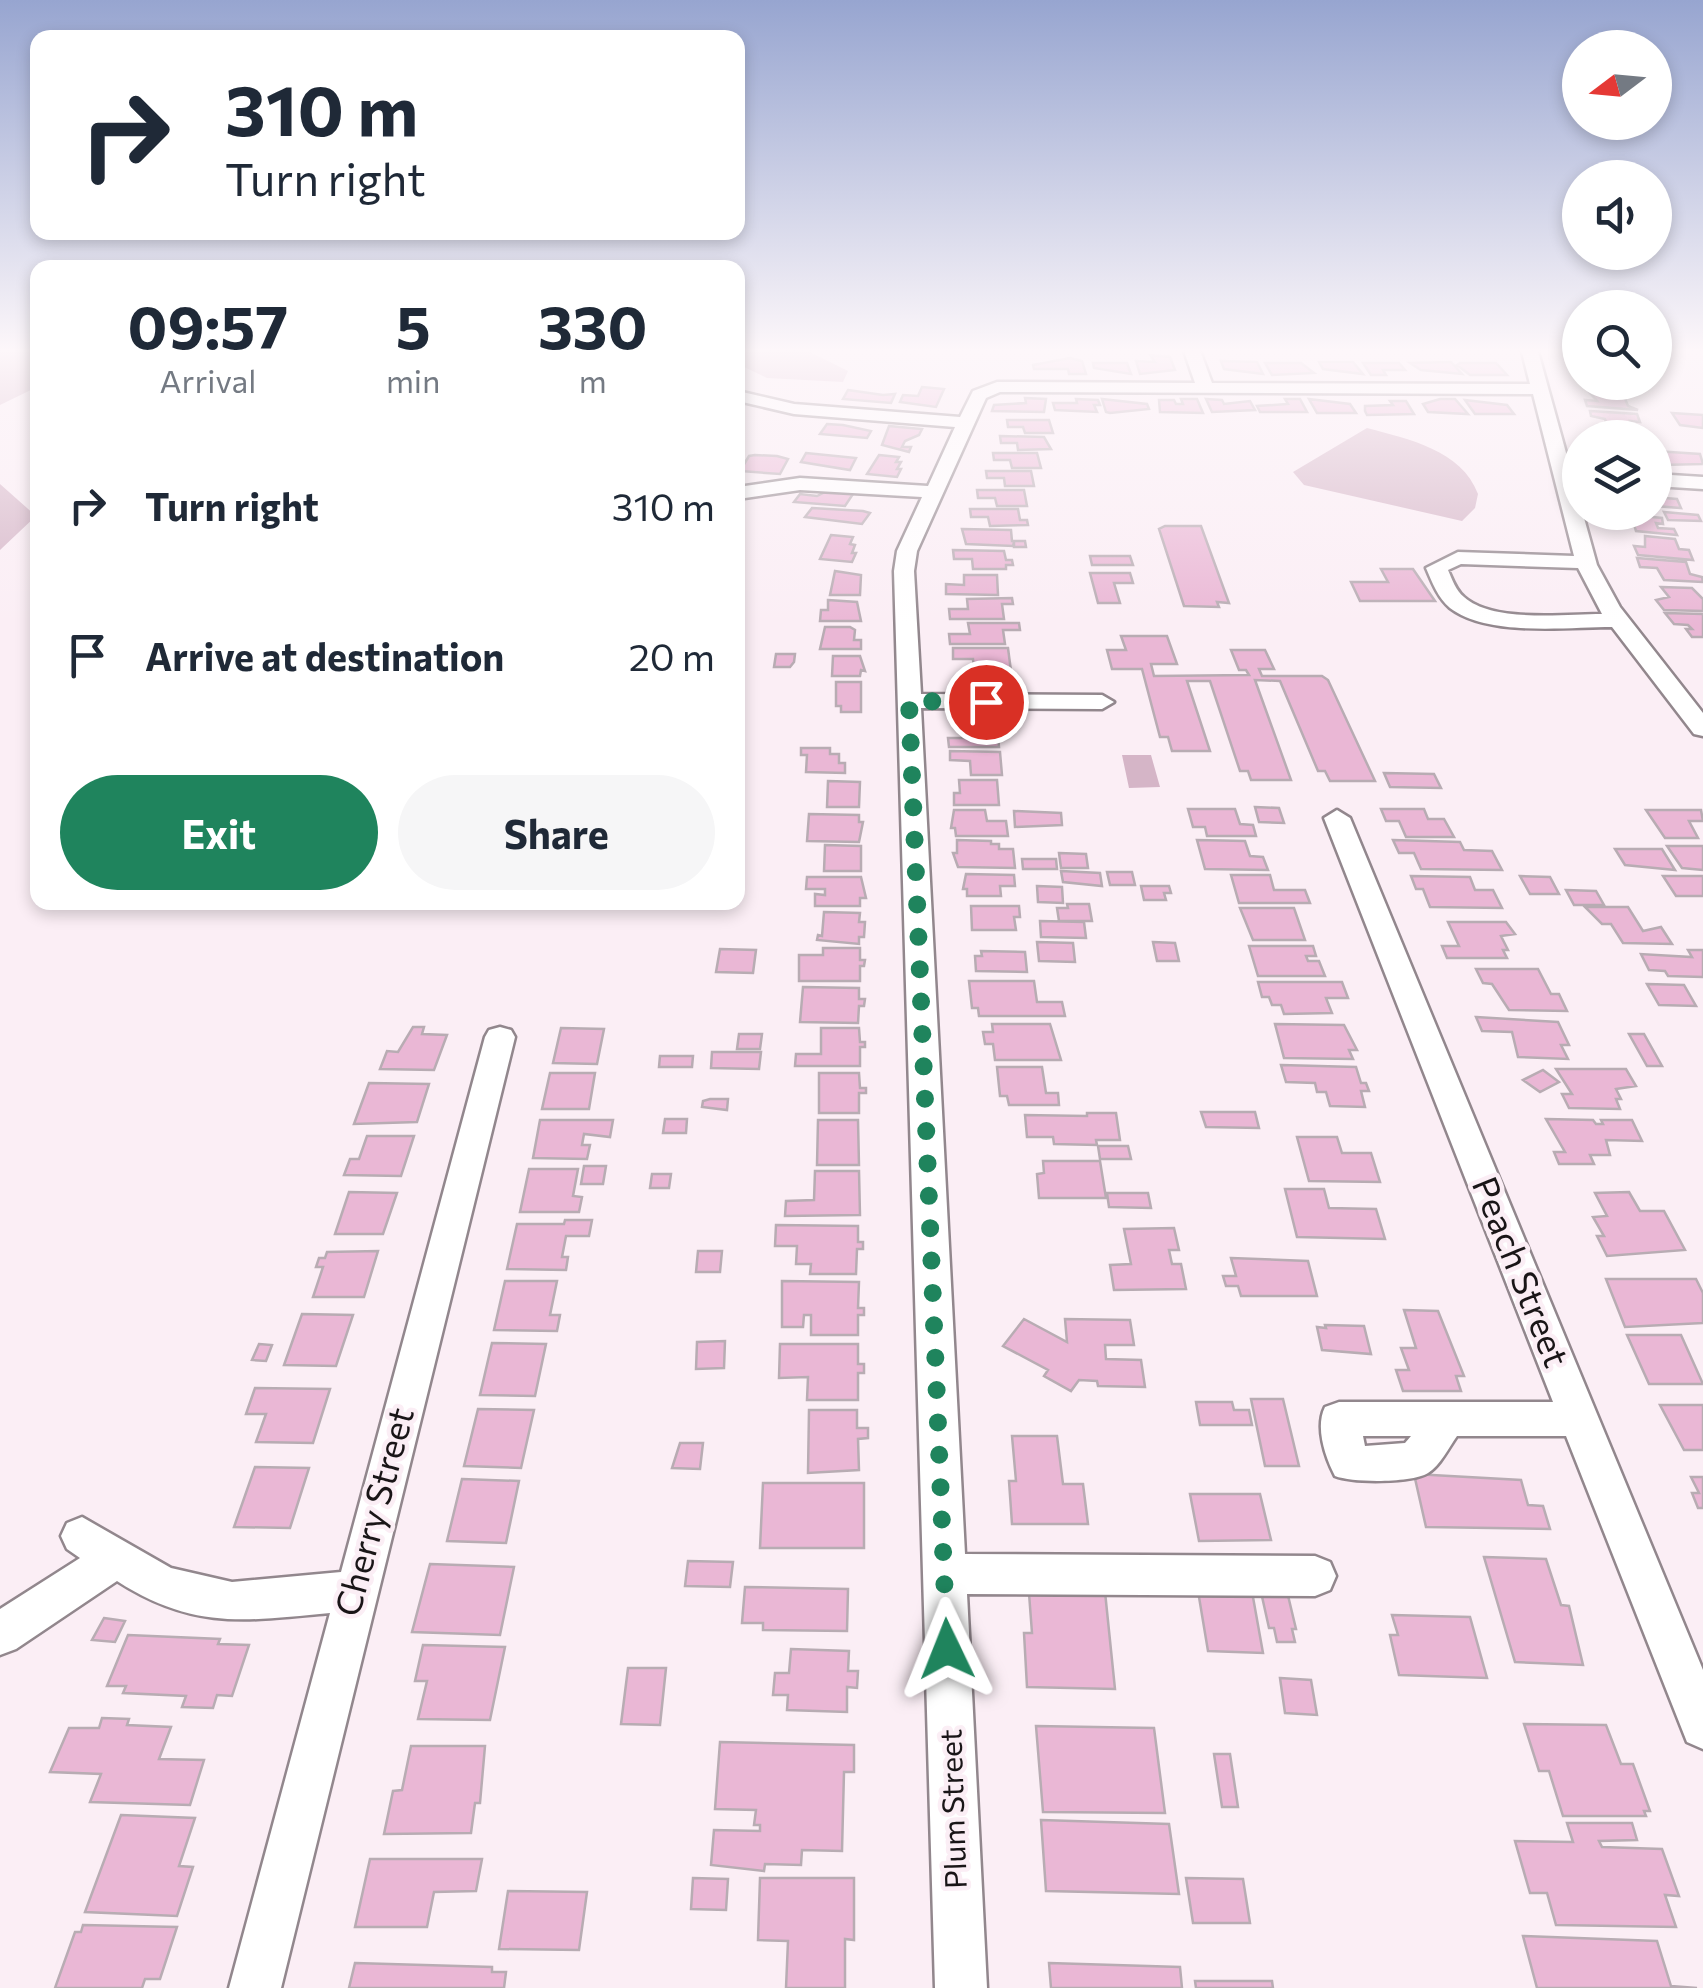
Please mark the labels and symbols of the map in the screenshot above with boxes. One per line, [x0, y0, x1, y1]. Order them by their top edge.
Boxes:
north arrow [1562, 30, 1672, 140]
pin [944, 660, 1029, 745]
street label: Peach Street [1465, 1170, 1580, 1372]
street label: Cherry Street [324, 1402, 421, 1620]
position arrow [895, 1597, 999, 1701]
street label: Plum Street [930, 1729, 973, 1890]

